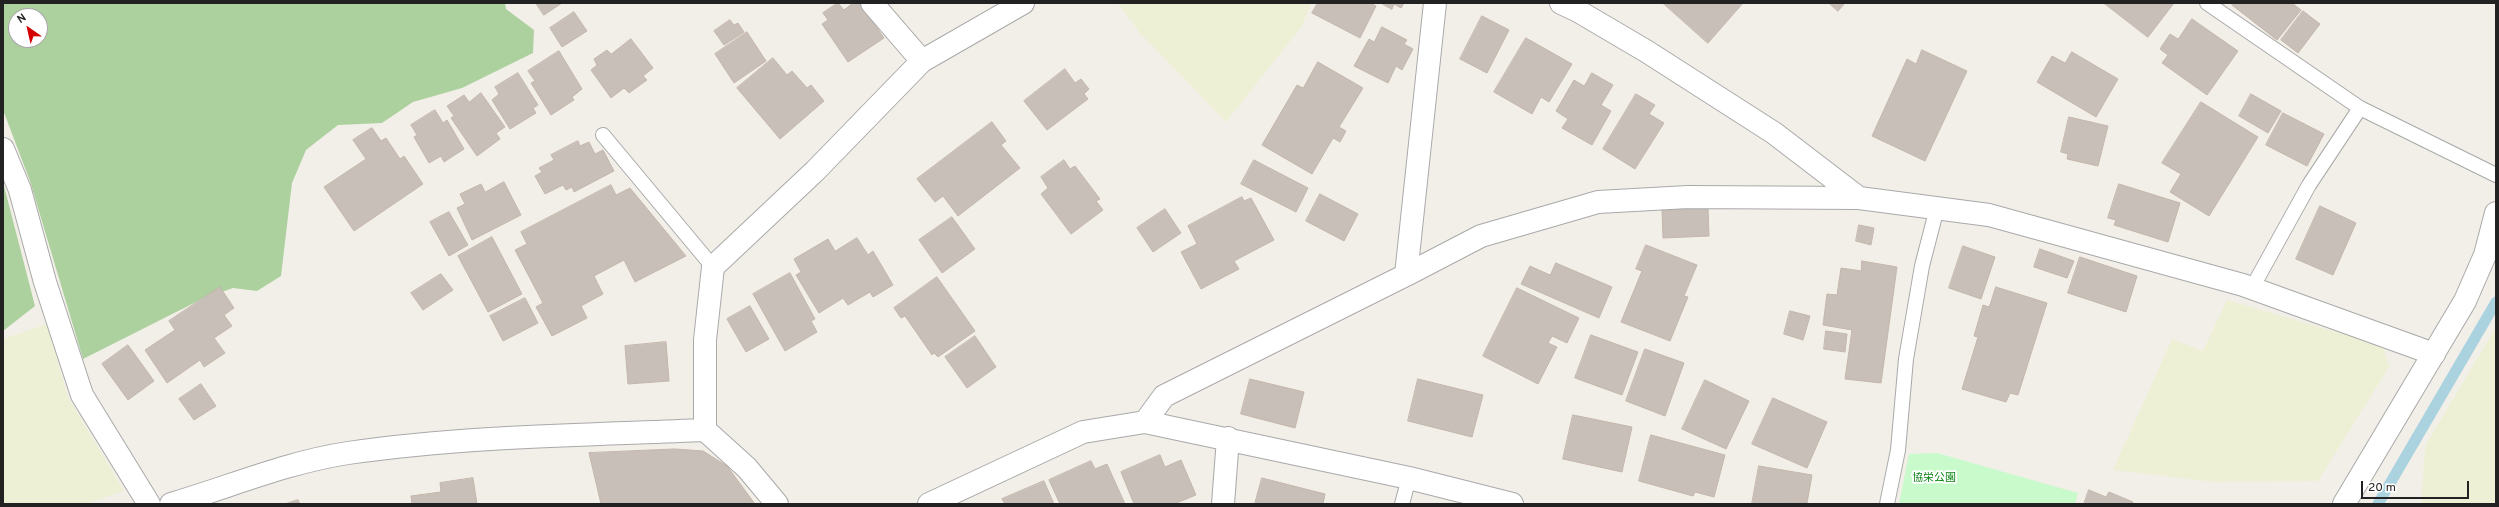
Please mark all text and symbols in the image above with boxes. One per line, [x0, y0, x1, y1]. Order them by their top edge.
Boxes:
north arrow [8, 8, 48, 48]
text: N [15, 11, 29, 27]
park label: 協栄公園 [1912, 472, 1956, 486]
scale bar [2363, 473, 2471, 499]
text: 20 m [2368, 480, 2396, 496]

